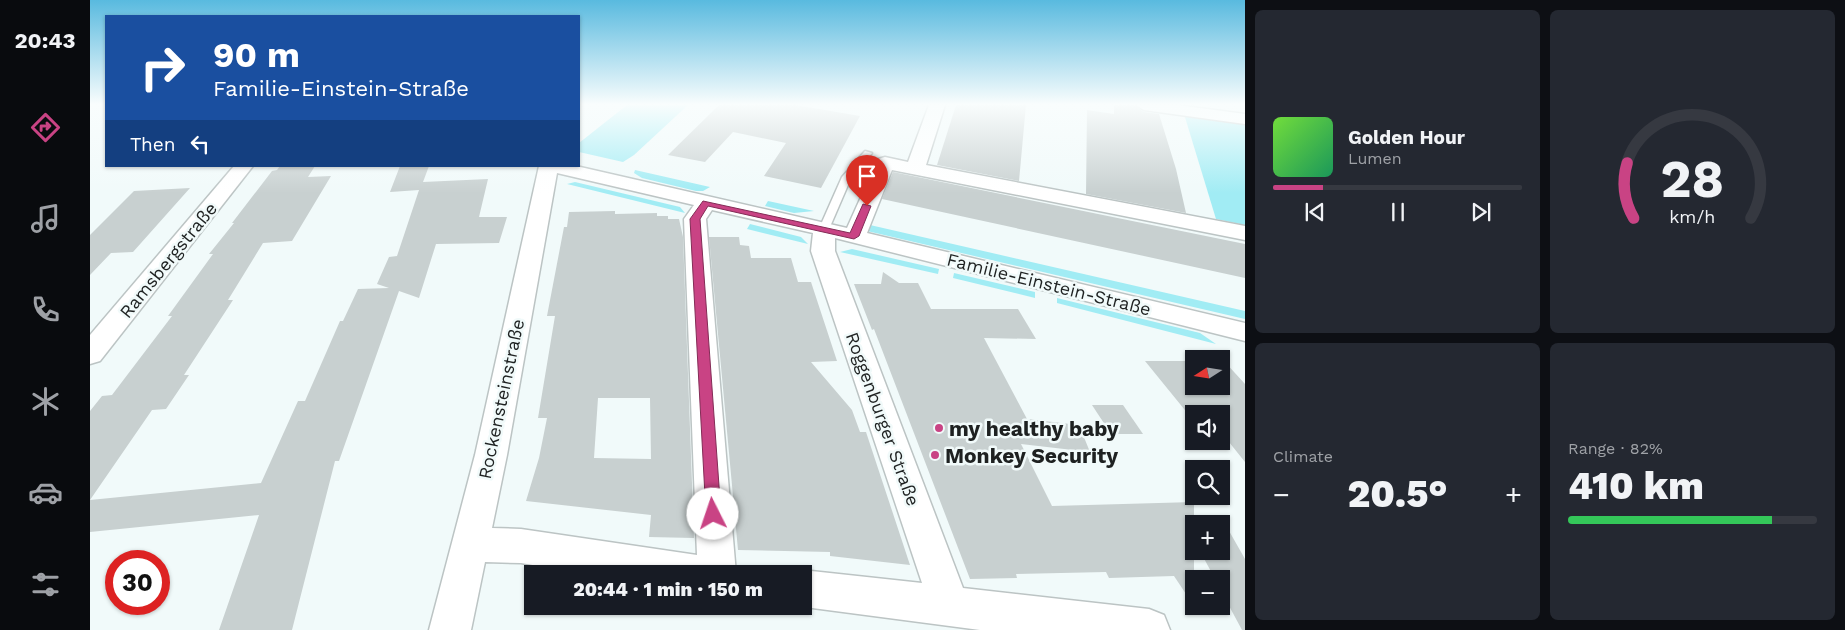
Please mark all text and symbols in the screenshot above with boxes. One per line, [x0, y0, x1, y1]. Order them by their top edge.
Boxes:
text: 20:43 [14, 28, 76, 53]
text: 90 m [213, 34, 300, 76]
icon: right [130, 35, 195, 100]
text: Familie-Einstein-Straße [213, 76, 469, 101]
icon: directions [28, 110, 63, 145]
text: Golden Hour [1348, 126, 1465, 149]
icon: left [186, 130, 214, 158]
text: Then [130, 133, 176, 156]
text: Lumen [1348, 149, 1402, 168]
text: 28 [1661, 149, 1724, 210]
pin [846, 155, 888, 206]
icon: arrive [853, 162, 881, 190]
street label: Ramsbergstraße [115, 198, 221, 322]
icon: previous [1301, 198, 1329, 226]
icon: pause [1384, 198, 1412, 226]
icon: next [1467, 198, 1495, 226]
icon: music [28, 201, 63, 236]
text: km/h [1669, 206, 1716, 227]
street label: Familie-Einstein-Straße [945, 248, 1153, 320]
icon: phone [28, 292, 63, 327]
street label: Rockensteinstraße [474, 317, 528, 481]
street label: Roggenburger Straße [842, 329, 924, 509]
north arrow [1185, 350, 1230, 395]
map controls [1185, 350, 1230, 615]
icon: climate [28, 384, 63, 419]
button: sound [1185, 405, 1230, 450]
place label: my healthy baby [949, 416, 1119, 441]
marker: my healthy baby [933, 422, 945, 434]
text: Range · 82% [1568, 439, 1663, 458]
place label: Monkey Security [945, 443, 1118, 468]
text: Climate [1273, 447, 1333, 466]
marker: Monkey Security [929, 449, 941, 461]
button: search [1185, 460, 1230, 505]
text: 410 km [1568, 464, 1704, 508]
text: 20.5° [1347, 472, 1448, 516]
icon: car [28, 475, 63, 510]
text: − [1273, 478, 1290, 511]
text: + [1505, 478, 1522, 511]
position arrow [686, 487, 738, 539]
button: + [1185, 515, 1230, 560]
speed limit sign: 30 [105, 550, 170, 615]
icon: filters [28, 567, 63, 602]
button: − [1185, 570, 1230, 615]
text: 20:44 · 1 min · 150 m [573, 578, 763, 601]

